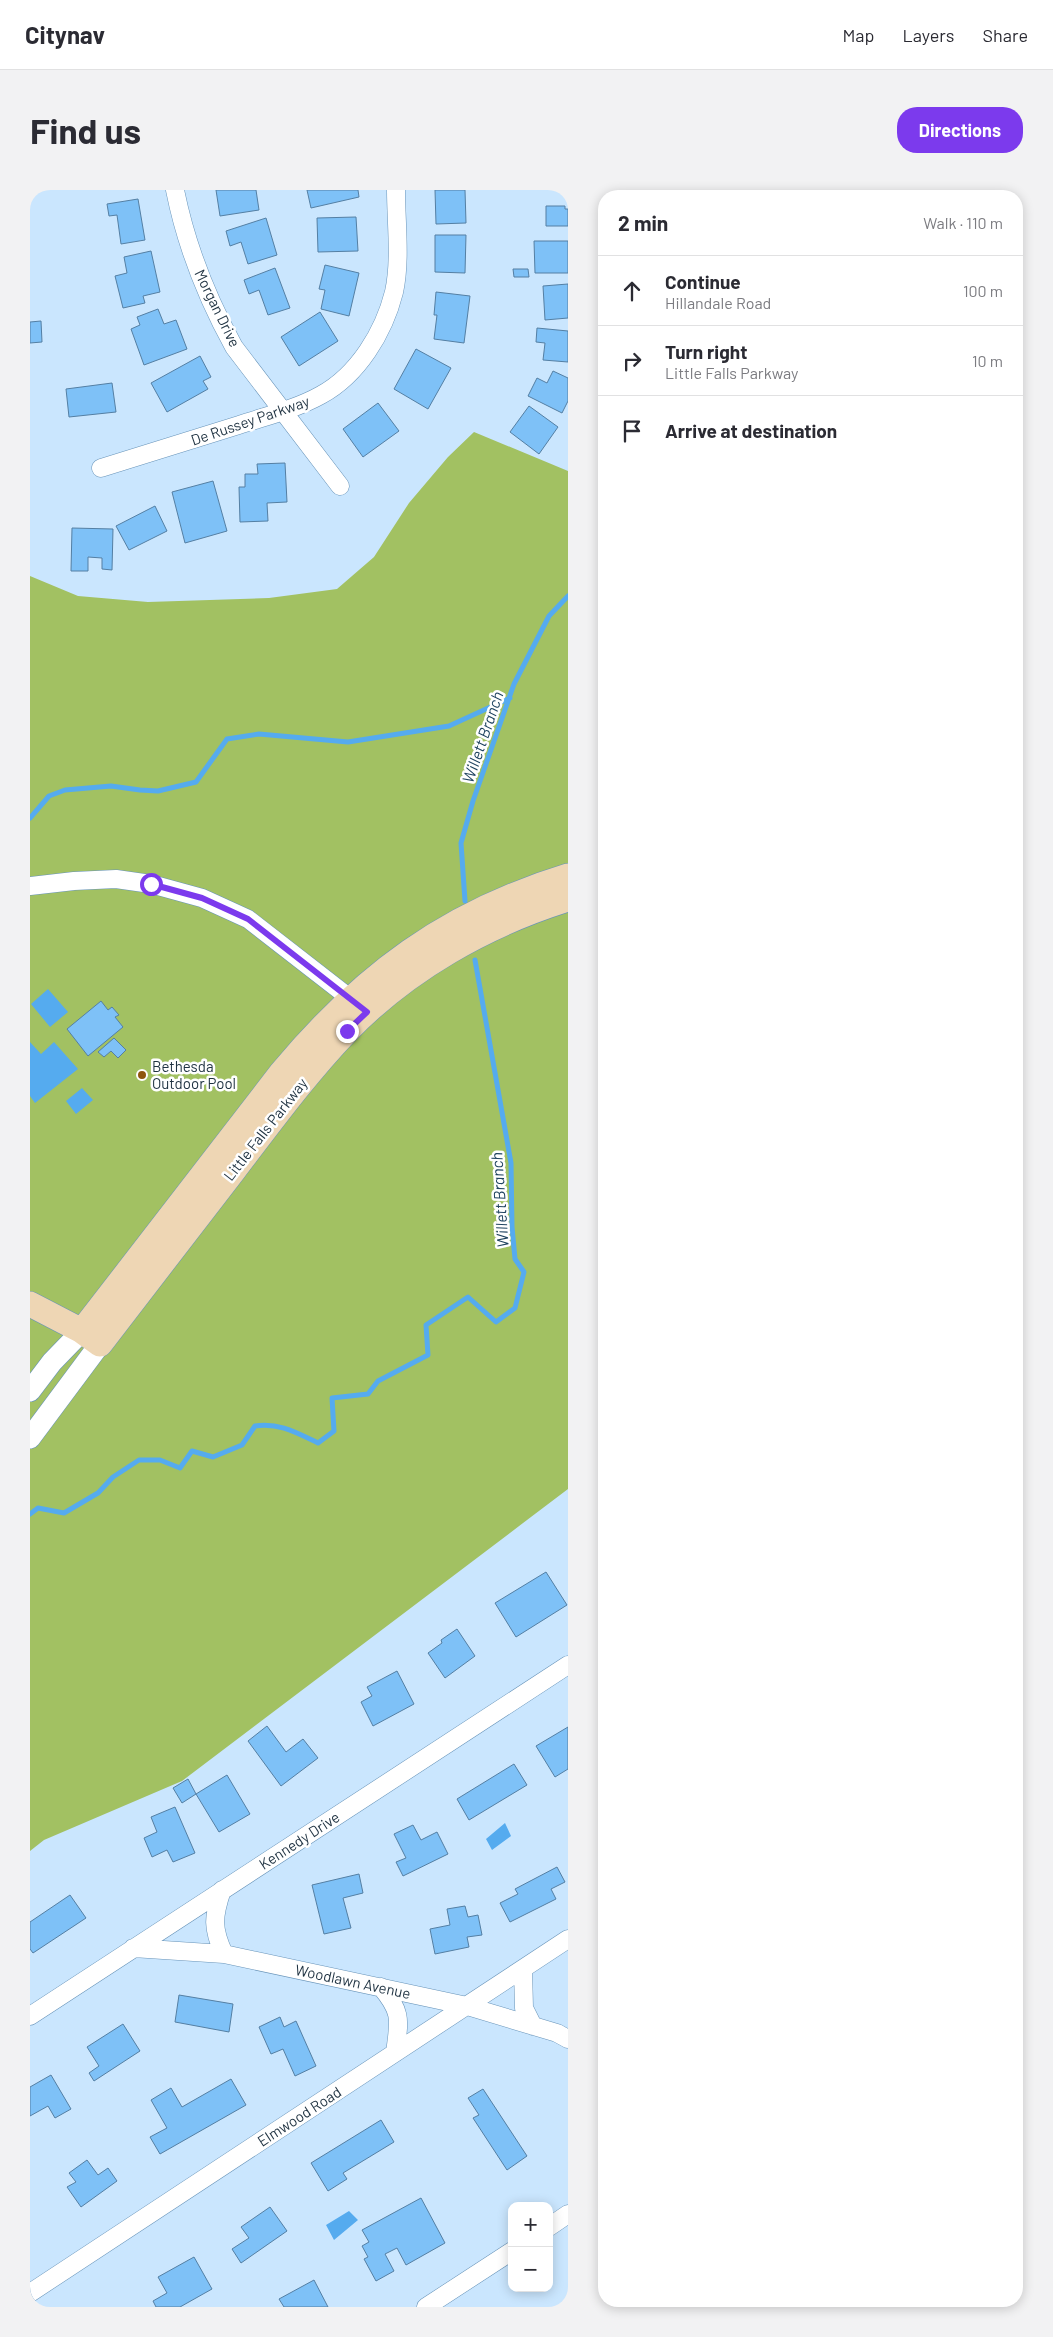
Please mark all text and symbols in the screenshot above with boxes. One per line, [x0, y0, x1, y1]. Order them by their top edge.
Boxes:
text: Citynav [25, 20, 105, 49]
text: Map [842, 24, 874, 46]
text: Layers [902, 24, 955, 46]
text: Share [983, 24, 1028, 46]
button: Directions [897, 107, 1023, 153]
text: Find us [30, 109, 141, 151]
text: 2 min [618, 210, 668, 235]
text: Walk · 110 m [923, 213, 1003, 232]
street label: Morgan Drive [191, 266, 245, 350]
text: Continue [665, 270, 741, 293]
icon: ahead [618, 277, 646, 305]
text: 100 m [963, 281, 1003, 300]
text: Hillandale Road [665, 293, 771, 312]
text: Turn right [665, 340, 747, 363]
icon: right [618, 347, 646, 375]
text: 10 m [972, 351, 1003, 370]
text: Little Falls Parkway [665, 363, 799, 382]
street label: De Russey Parkway [188, 391, 312, 449]
icon: arrive [618, 417, 646, 445]
text: Arrive at destination [665, 419, 837, 442]
water label: Willett Branch [457, 689, 507, 785]
route start [140, 873, 163, 896]
route end [336, 1020, 359, 1043]
place label: Bethesda Outdoor Pool [152, 1057, 236, 1092]
marker: Bethesda Outdoor Pool [136, 1069, 148, 1081]
street label: Little Falls Parkway [219, 1074, 311, 1184]
water label: Willett Branch [486, 1152, 512, 1248]
street label: Kennedy Drive [255, 1807, 343, 1873]
street label: Woodlawn Avenue [294, 1960, 412, 2002]
street label: Elmwood Road [254, 2082, 344, 2150]
map controls [508, 2202, 553, 2292]
button: + [508, 2202, 553, 2247]
button: − [508, 2247, 553, 2292]

